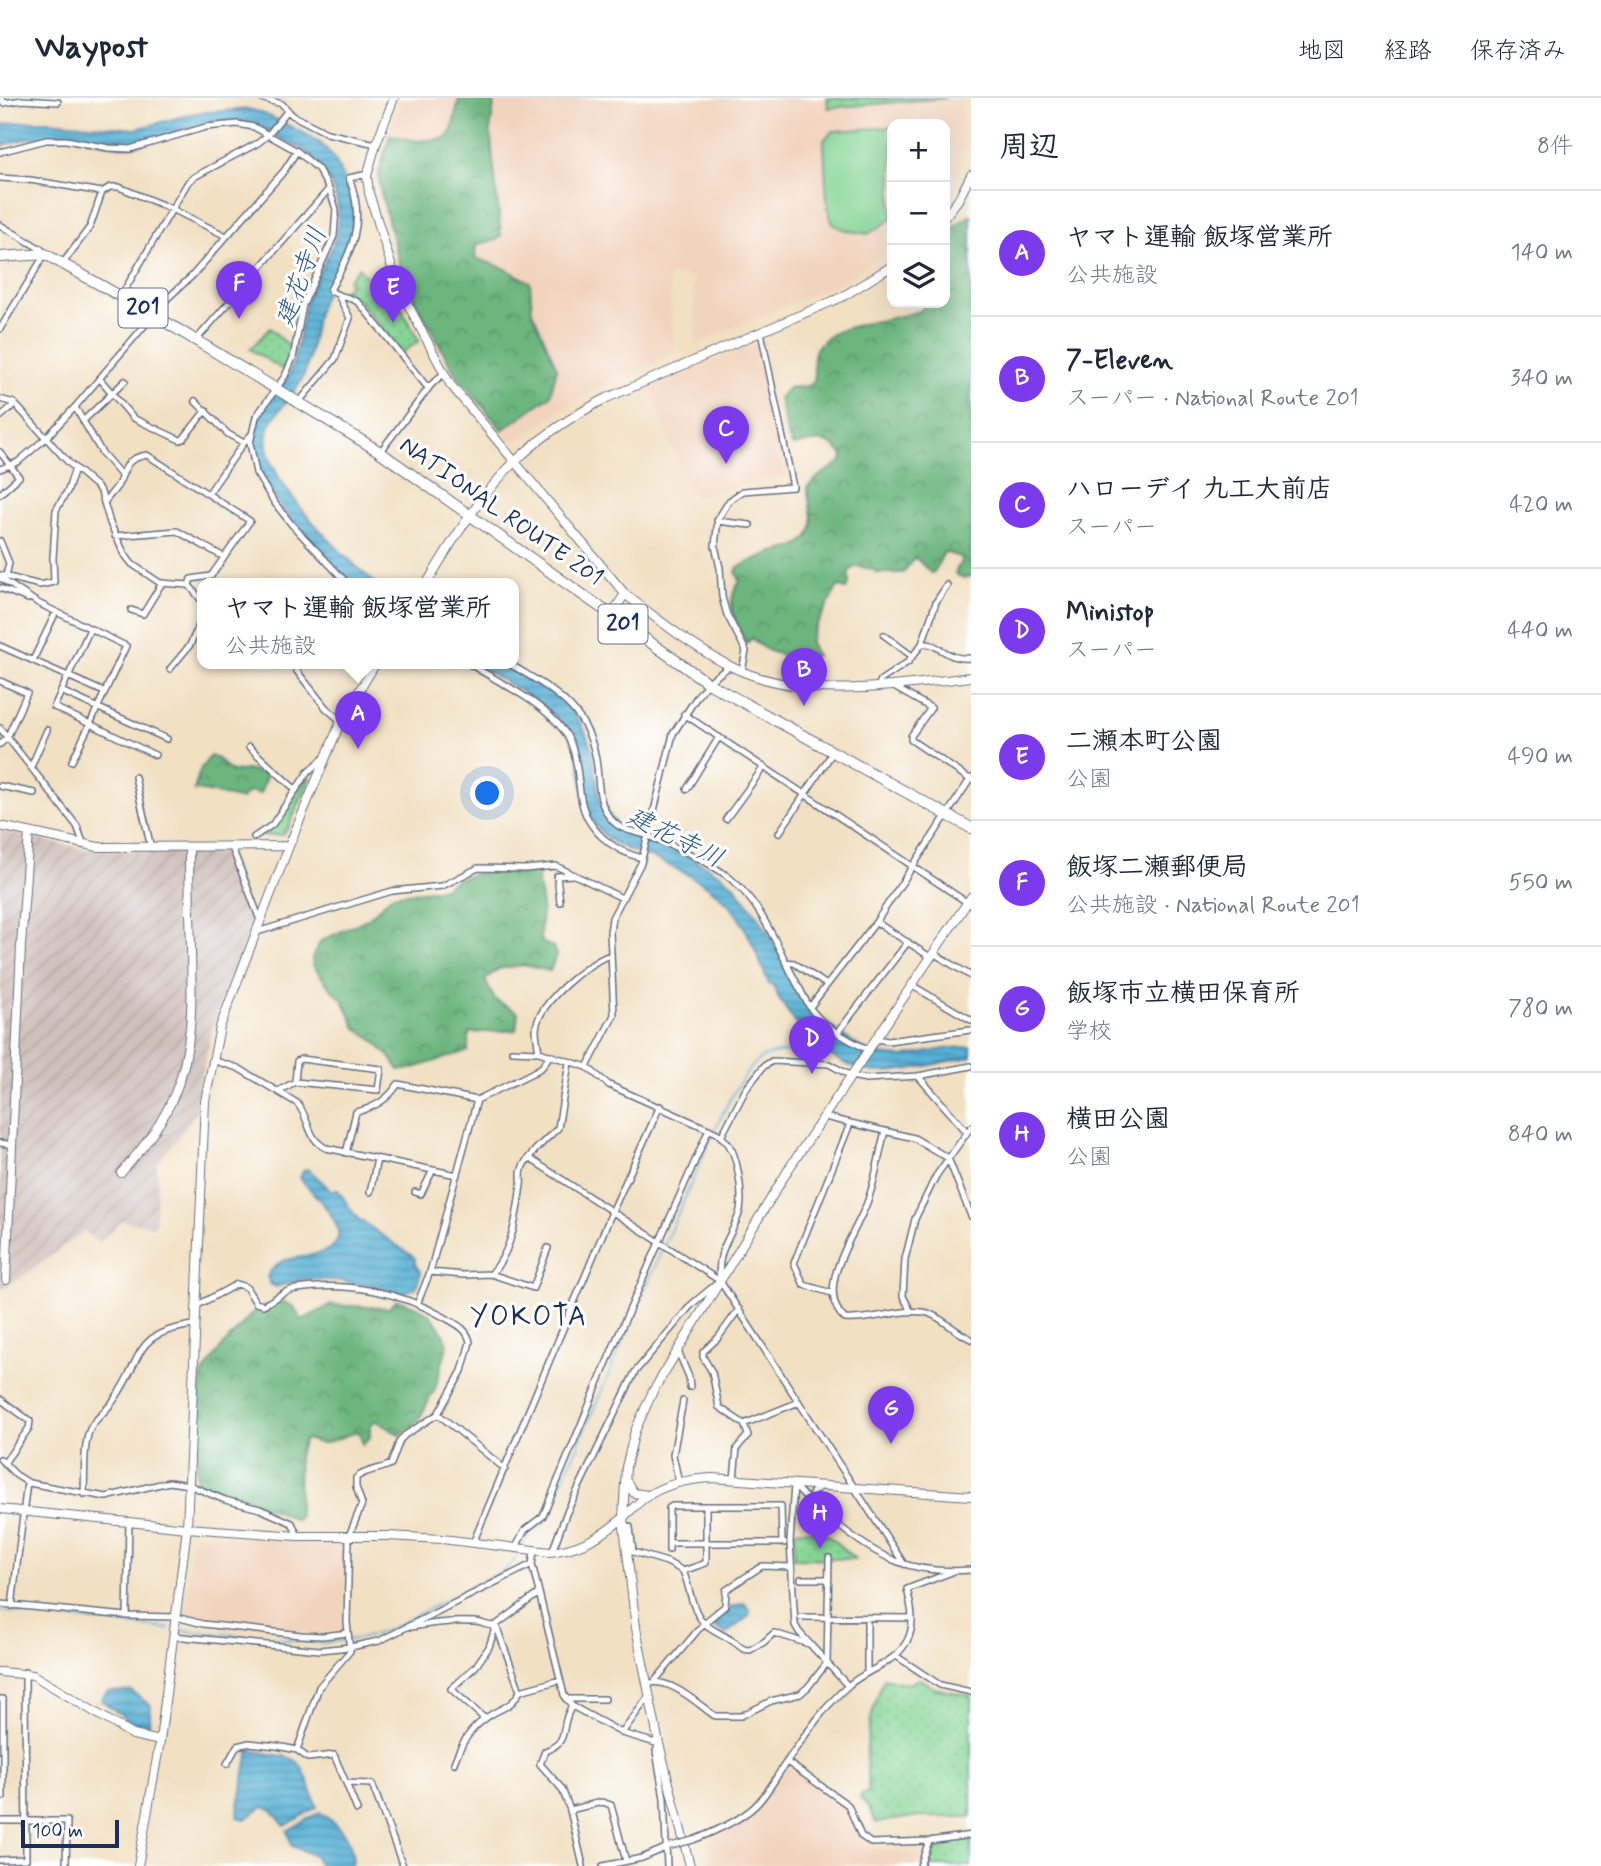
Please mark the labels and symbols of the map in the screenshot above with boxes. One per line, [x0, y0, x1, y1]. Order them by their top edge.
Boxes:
water label: 建花寺川 [268, 222, 336, 332]
pin: F [216, 261, 262, 319]
pin: E [370, 265, 416, 323]
road number: 201 [118, 288, 168, 328]
pin: C [703, 406, 749, 464]
street label: NATIONAL ROUTE 201 [393, 430, 609, 594]
road number: 201 [598, 604, 648, 644]
pin: B [781, 648, 827, 706]
pin: A [335, 691, 381, 749]
your location [470, 776, 504, 810]
water label: 建花寺川 [621, 799, 729, 877]
pin: D [789, 1016, 835, 1074]
district label: YOKOTA [470, 1299, 588, 1336]
pin: G [868, 1386, 914, 1444]
pin: H [797, 1491, 843, 1549]
scale bar [21, 1817, 119, 1849]

